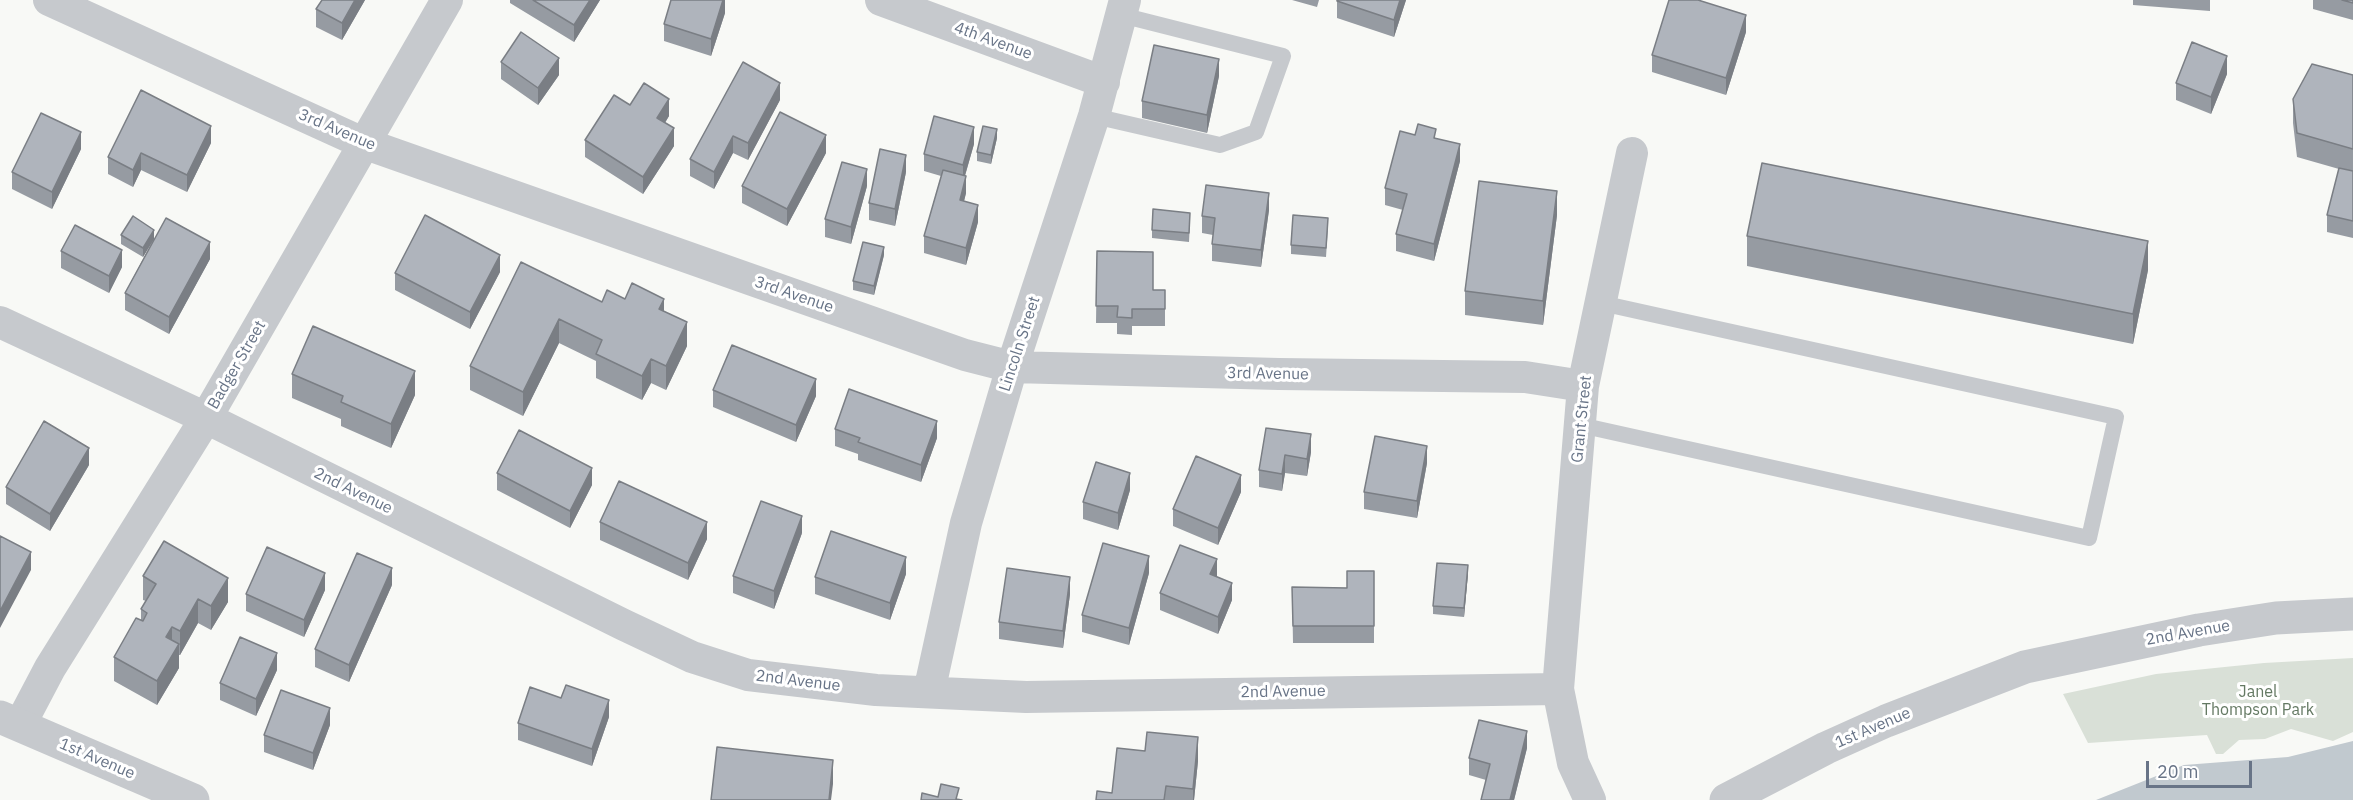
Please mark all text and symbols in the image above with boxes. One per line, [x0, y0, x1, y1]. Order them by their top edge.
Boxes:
street label: 4th Avenue [951, 18, 1035, 64]
street label: 3rd Avenue [296, 105, 378, 155]
street label: 3rd Avenue [752, 273, 836, 317]
street label: Lincoln Street [996, 294, 1044, 394]
street label: Badger Street [204, 317, 270, 413]
street label: 3rd Avenue [1227, 364, 1309, 384]
street label: Grant Street [1568, 374, 1596, 464]
street label: 2nd Avenue [311, 464, 395, 518]
street label: 2nd Avenue [2144, 616, 2232, 650]
street label: 2nd Avenue [755, 666, 841, 696]
street label: 2nd Avenue [1240, 682, 1326, 702]
park label: Janel Thompson Park [2202, 682, 2314, 720]
street label: 1st Avenue [1832, 704, 1914, 752]
street label: 1st Avenue [56, 735, 138, 783]
scale bar [2149, 749, 2256, 787]
text: 20 m [2157, 760, 2199, 783]

